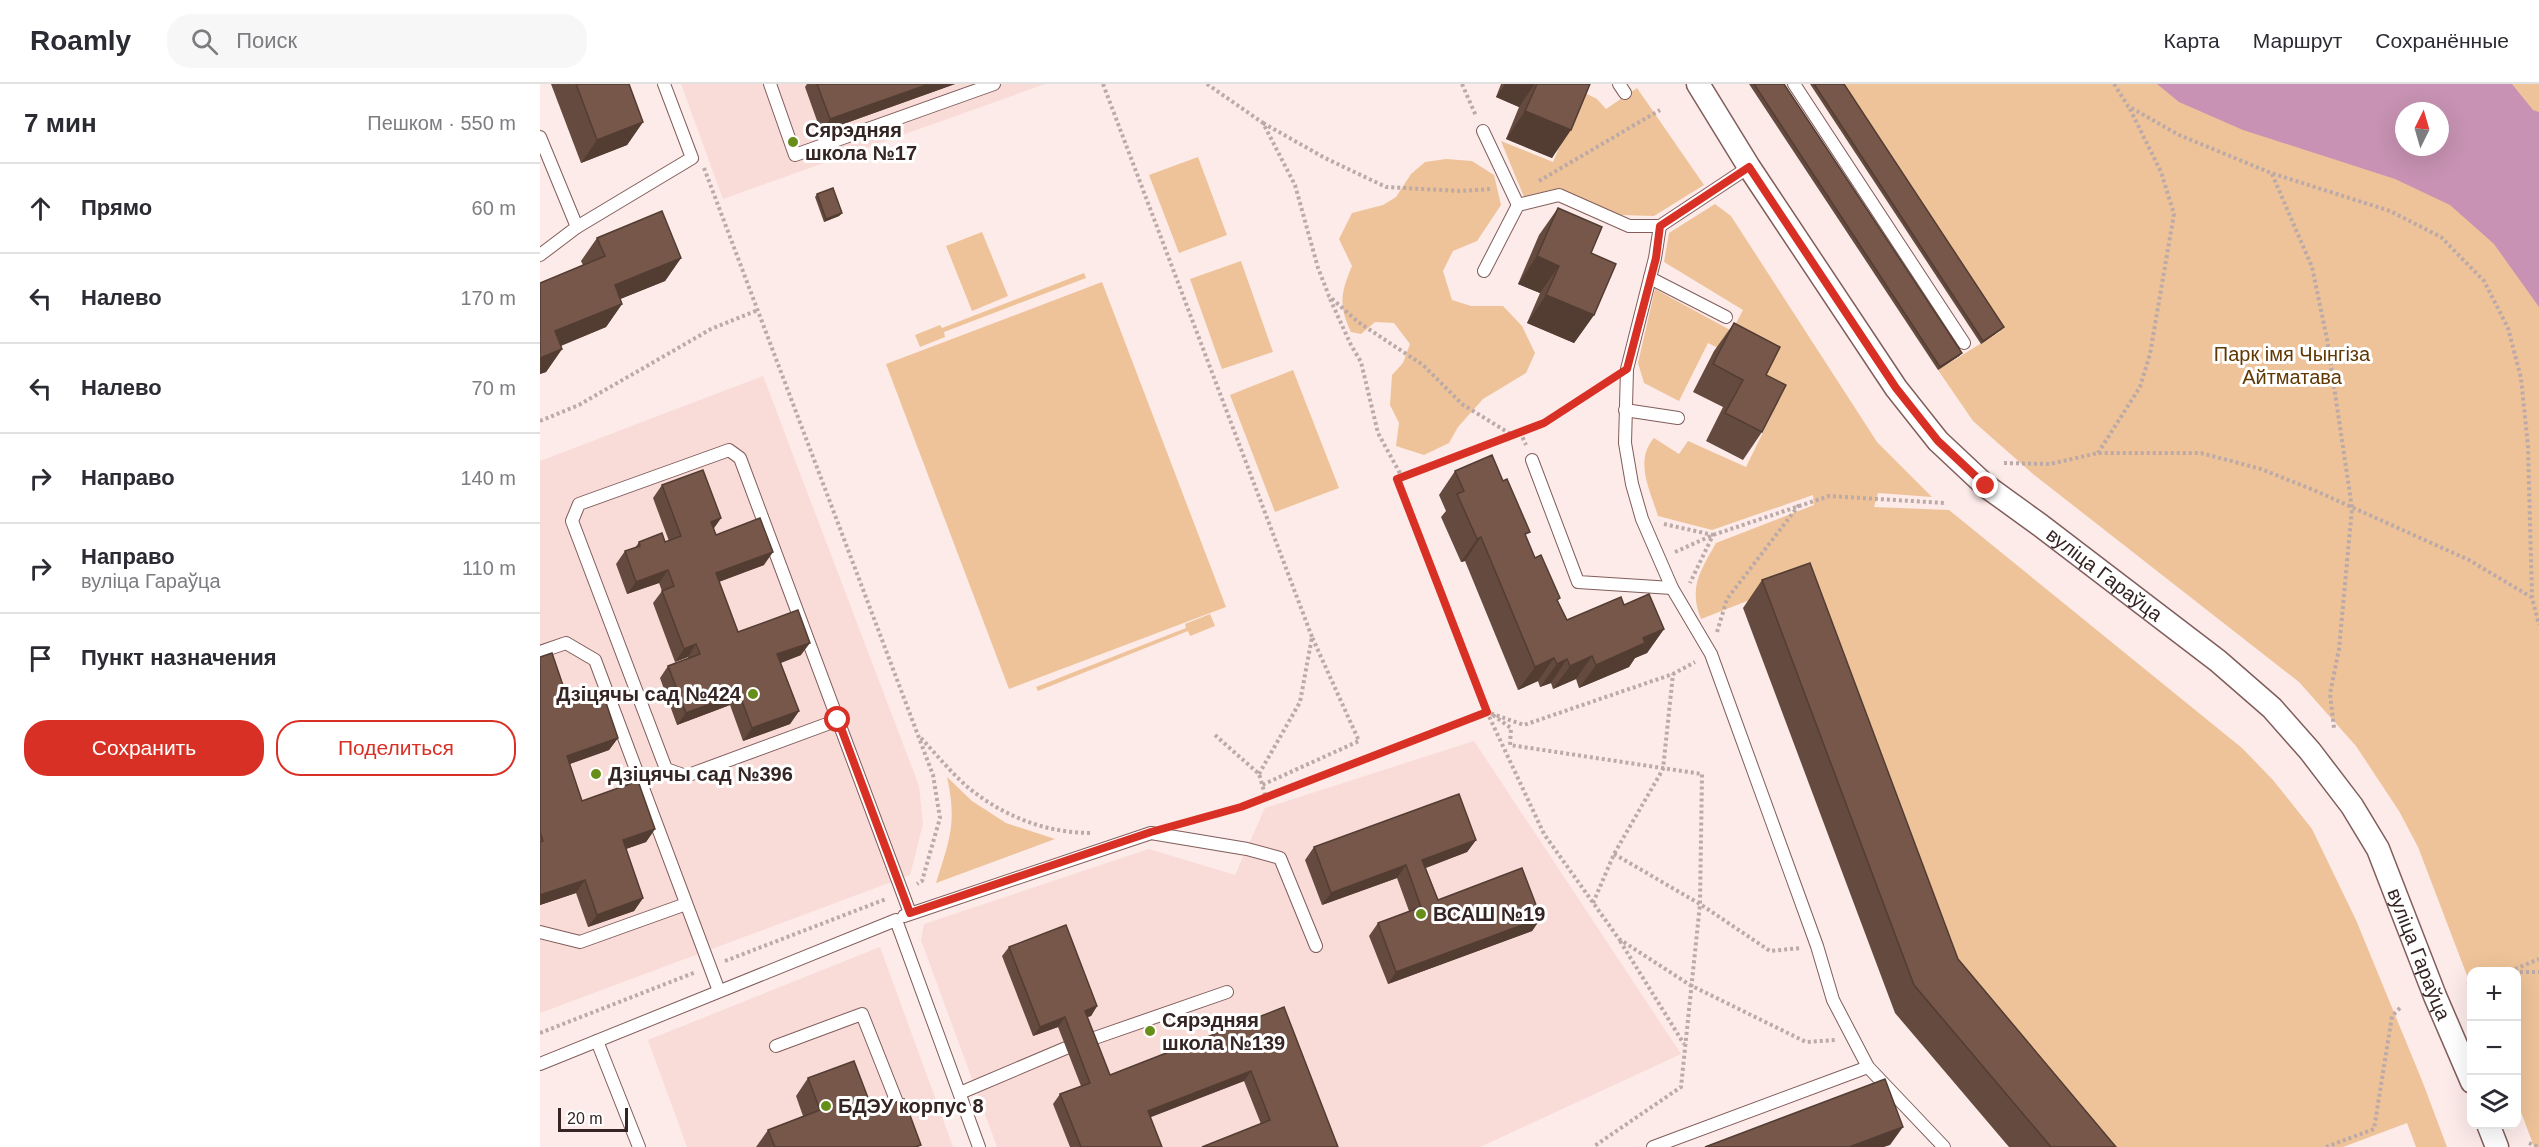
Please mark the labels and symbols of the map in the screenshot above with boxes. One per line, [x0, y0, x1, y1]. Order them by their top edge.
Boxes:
north arrow [2395, 102, 2449, 156]
place label: Сярэдняя школа №17 [805, 119, 917, 164]
marker: Сярэдняя школа №17 [786, 135, 800, 149]
park label: Парк імя Чынгіза Айтматава [2214, 343, 2371, 388]
route end [1972, 472, 1998, 498]
street label: вуліца Гараўца [2042, 523, 2167, 626]
place label: Дзіцячы сад №424 [556, 683, 742, 705]
marker: Дзіцячы сад №424 [746, 687, 760, 701]
route start [824, 706, 850, 732]
place label: Дзіцячы сад №396 [608, 763, 793, 785]
marker: Дзіцячы сад №396 [589, 767, 603, 781]
street label: вуліца Гараўца [2383, 885, 2455, 1024]
place label: ВСАШ №19 [1433, 903, 1545, 925]
marker: ВСАШ №19 [1414, 907, 1428, 921]
place label: Сярэдняя школа №139 [1162, 1009, 1285, 1054]
marker: Сярэдняя школа №139 [1143, 1024, 1157, 1038]
place label: БДЭУ корпус 8 [838, 1095, 984, 1117]
marker: БДЭУ корпус 8 [819, 1099, 833, 1113]
scale bar [558, 1105, 628, 1132]

